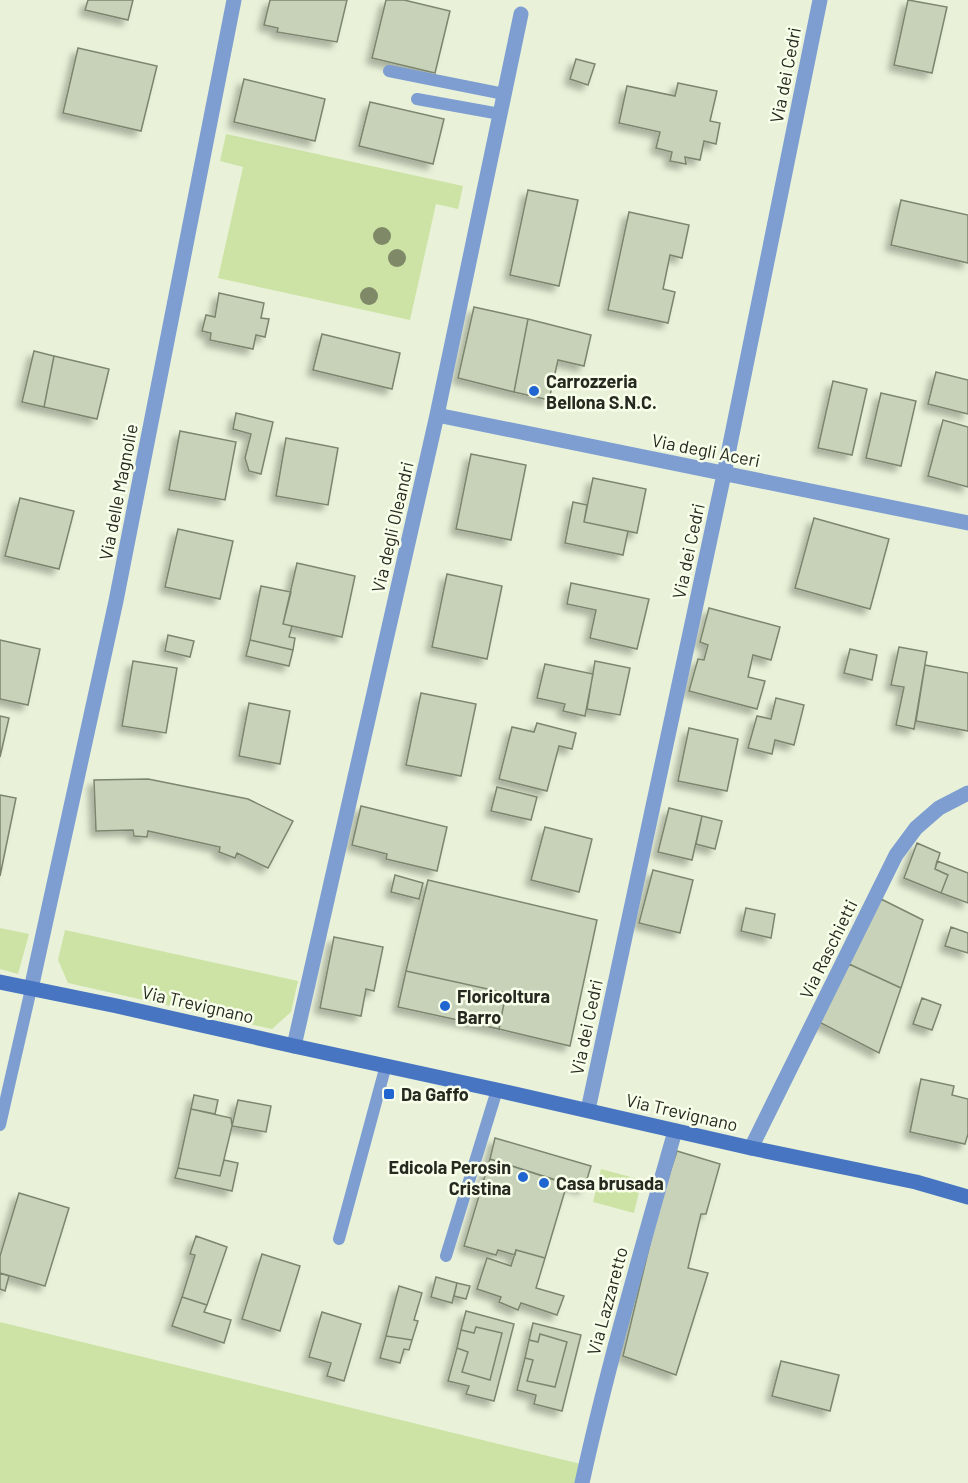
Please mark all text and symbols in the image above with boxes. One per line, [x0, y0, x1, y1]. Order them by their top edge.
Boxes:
street label: Via dei Cedri [765, 25, 805, 125]
place label: Carrozzeria Bellona S.N.C. [546, 370, 657, 413]
marker: Carrozzeria Bellona S.N.C. [527, 384, 541, 398]
street label: Via delle Magnolie [94, 422, 142, 562]
street label: Via degli Aceri [650, 429, 762, 471]
street label: Via degli Oleandri [366, 459, 418, 595]
street label: Via dei Cedri [667, 501, 709, 601]
street label: Via Raschietti [795, 896, 861, 1002]
street label: Via dei Cedri [565, 977, 607, 1077]
street label: Via Trevignano [140, 980, 256, 1028]
place label: Floricoltura Barro [457, 985, 550, 1028]
marker: Floricoltura Barro [438, 999, 452, 1013]
place label: Da Gaffo [401, 1083, 469, 1105]
marker: Da Gaffo [382, 1087, 396, 1101]
street label: Via Trevignano [624, 1088, 740, 1136]
place label: Edicola Perosin Cristina [388, 1156, 511, 1199]
marker: Edicola Perosin Cristina [516, 1170, 530, 1184]
place label: Casa brusada [556, 1172, 664, 1194]
marker: Casa brusada [537, 1176, 551, 1190]
street label: Via Lazzaretto [582, 1244, 632, 1358]

